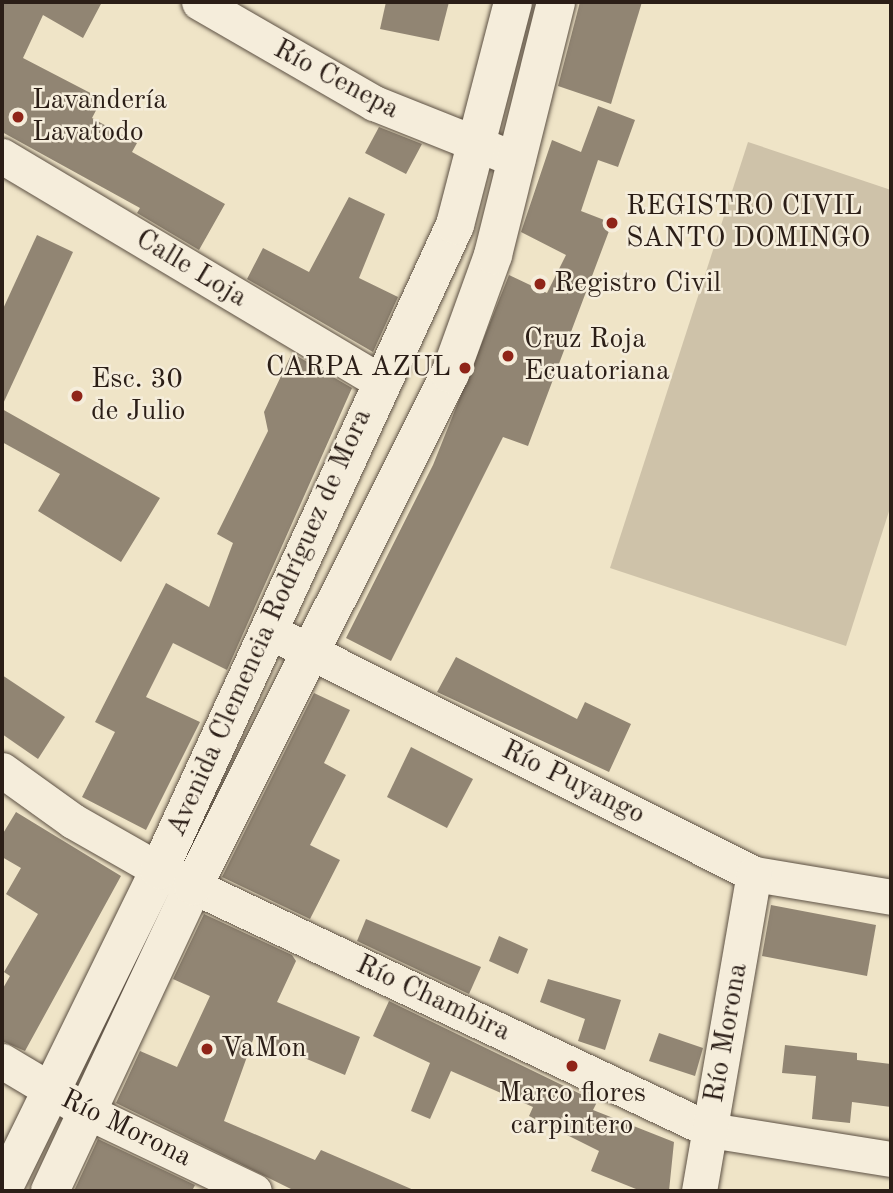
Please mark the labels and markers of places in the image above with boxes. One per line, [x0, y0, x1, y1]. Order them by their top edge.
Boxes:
place label: Lavandería Lavatodo [32, 84, 167, 150]
marker: Lavandería Lavatodo [10, 109, 26, 125]
place label: REGISTRO CIVIL SANTO DOMINGO [626, 190, 870, 256]
marker: REGISTRO CIVIL SANTO DOMINGO [604, 215, 620, 231]
place label: Registro Civil [554, 267, 721, 301]
marker: Registro Civil [532, 276, 548, 292]
place label: Cruz Roja Ecuatoriana [524, 323, 670, 389]
marker: Cruz Roja Ecuatoriana [498, 346, 518, 366]
place label: CARPA AZUL [266, 351, 451, 385]
marker: CARPA AZUL [457, 360, 473, 376]
place label: Esc. 30 de Julio [91, 363, 185, 429]
marker: Esc. 30 de Julio [69, 388, 85, 404]
place label: VaMon [221, 1032, 307, 1066]
marker: VaMon [199, 1041, 215, 1057]
marker: Marco flores carpintero [564, 1058, 580, 1074]
place label: Marco flores carpintero [498, 1077, 646, 1143]

